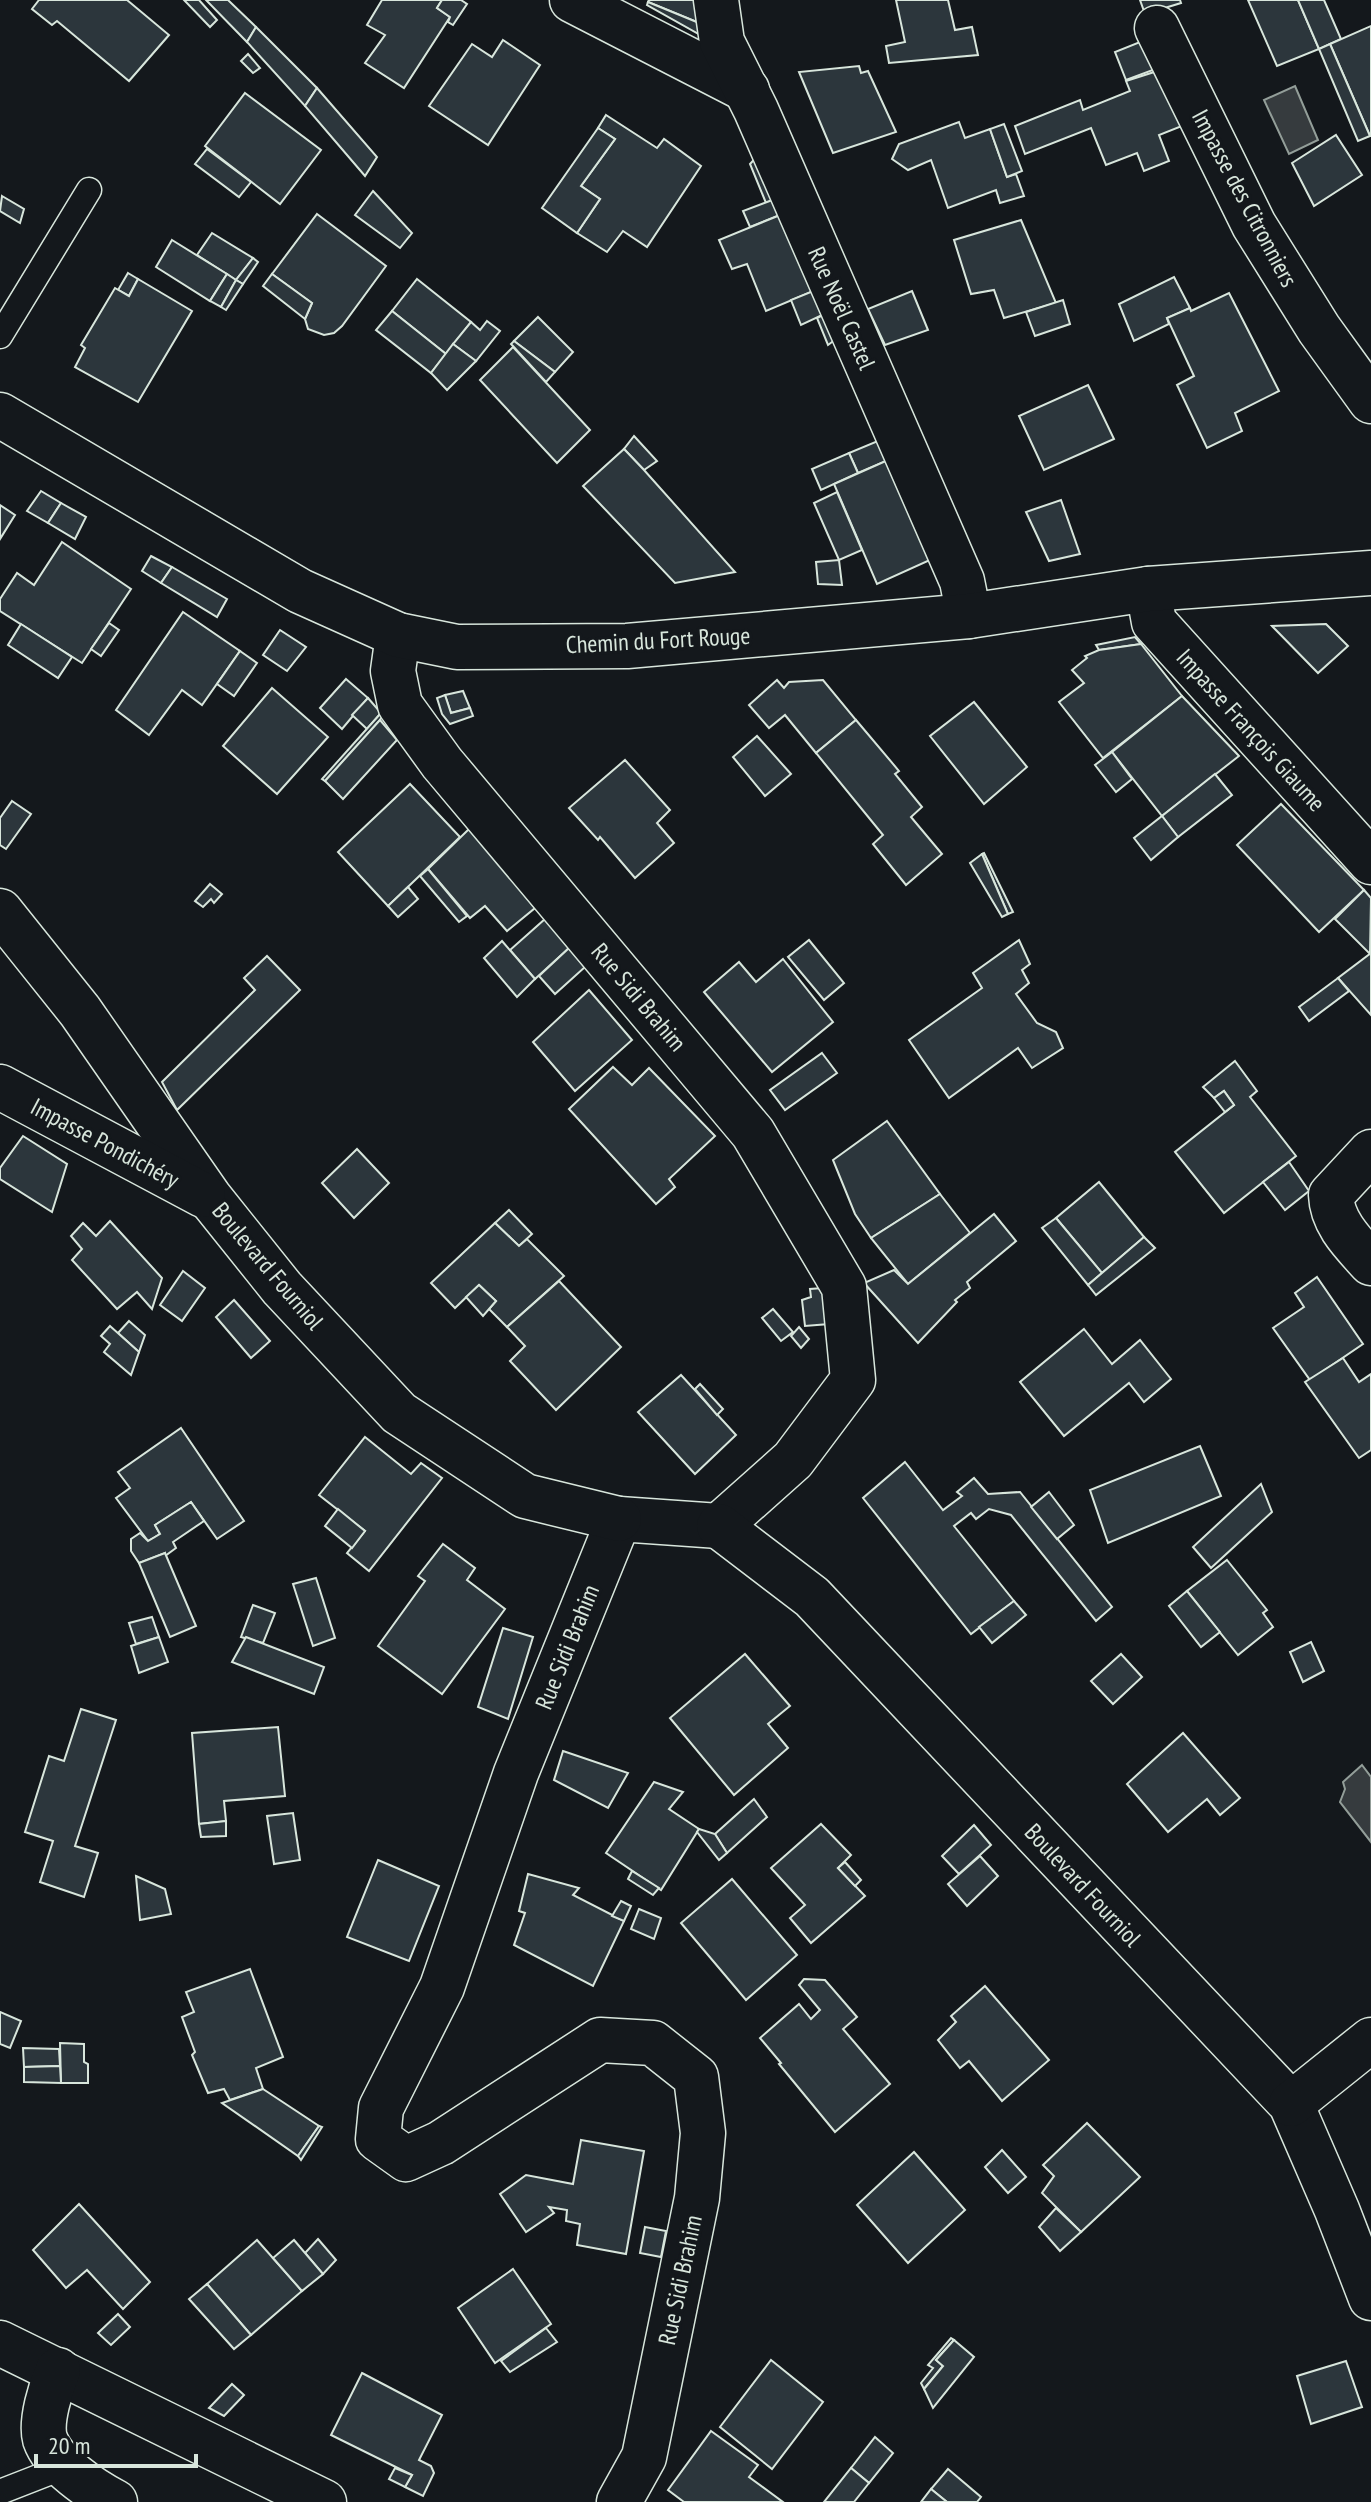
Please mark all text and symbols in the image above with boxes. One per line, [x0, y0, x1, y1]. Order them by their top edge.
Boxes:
street label: Impasse des Citronniers [1185, 104, 1305, 292]
street label: Rue Noël Castel [801, 242, 883, 375]
street label: Chemin du Fort Rouge [565, 620, 751, 660]
street label: Impasse François Giaume [1170, 642, 1332, 818]
street label: Rue Sidi Brahim [585, 936, 693, 1058]
street label: Impasse Pondichéry [25, 1091, 185, 1195]
street label: Boulevard Fourniol [206, 1196, 331, 1336]
street label: Rue Sidi Brahim [528, 1580, 606, 1714]
street label: Boulevard Fourniol [1018, 1817, 1148, 1953]
street label: Rue Sidi Brahim [651, 2212, 709, 2348]
scale bar [36, 2418, 196, 2468]
text: 20 m [48, 2430, 90, 2461]

